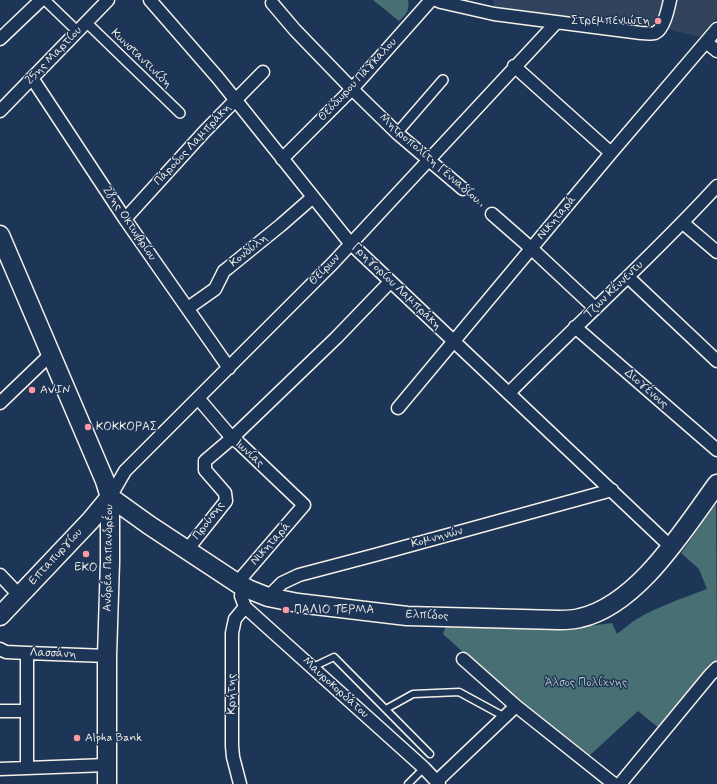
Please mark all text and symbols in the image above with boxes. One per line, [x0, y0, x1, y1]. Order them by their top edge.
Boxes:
place label: Στρεμπενιώτη [571, 14, 650, 28]
marker: Στρεμπενιώτη [653, 16, 663, 26]
street label: 25ης Μαρτίου [23, 24, 85, 88]
street label: Κωνσταντινίδη [108, 26, 174, 92]
street label: Θεόδωρου Πάγκαλου [316, 35, 400, 125]
street label: Πάροδος Λαμπράκη [151, 101, 235, 189]
street label: Μητροπολίτη Γενναδίου [375, 111, 483, 207]
street label: 28ης Οκτωβρίου [99, 184, 159, 264]
street label: Νικηταρά [534, 193, 580, 243]
street label: Κονδύλη [227, 231, 271, 271]
street label: Γρηγορίου Λαμπράκη [348, 240, 444, 334]
street label: Θείρων [307, 251, 343, 289]
street label: Τζων Κέννεντυ [581, 258, 647, 322]
street label: Διογένους [621, 366, 671, 412]
place label: AVIN [40, 383, 71, 397]
marker: AVIN [27, 385, 37, 395]
place label: ΚΟΚΚΟΡΑΣ [96, 420, 157, 434]
marker: ΚΟΚΚΟΡΑΣ [83, 422, 93, 432]
street label: Ιωνίας [231, 437, 267, 471]
street label: Προύσης [190, 499, 228, 543]
street label: Ανδρέα Παπανδρέου [101, 504, 117, 612]
street label: Νικηταρά [248, 519, 294, 569]
street label: Κομνηνών [410, 524, 464, 552]
street label: Επταπυργίου [26, 526, 86, 588]
marker: ΕΚΟ [81, 549, 91, 559]
place label: ΕΚΟ [74, 561, 98, 575]
place label: ΠΑΛΙΟ ΤΕΡΜΑ [294, 603, 374, 617]
marker: ΠΑΛΙΟ ΤΕΡΜΑ [281, 605, 291, 615]
street label: Ελπίδος [405, 608, 449, 624]
street label: Λασσάνη [29, 646, 77, 662]
street label: Μαυροκορδάτου [299, 654, 371, 722]
street label: Κρήτης [225, 673, 239, 715]
park label: Άλσος Πολίχνης [545, 676, 627, 690]
place label: Alpha Bank [85, 731, 142, 745]
marker: Alpha Bank [72, 733, 82, 743]

